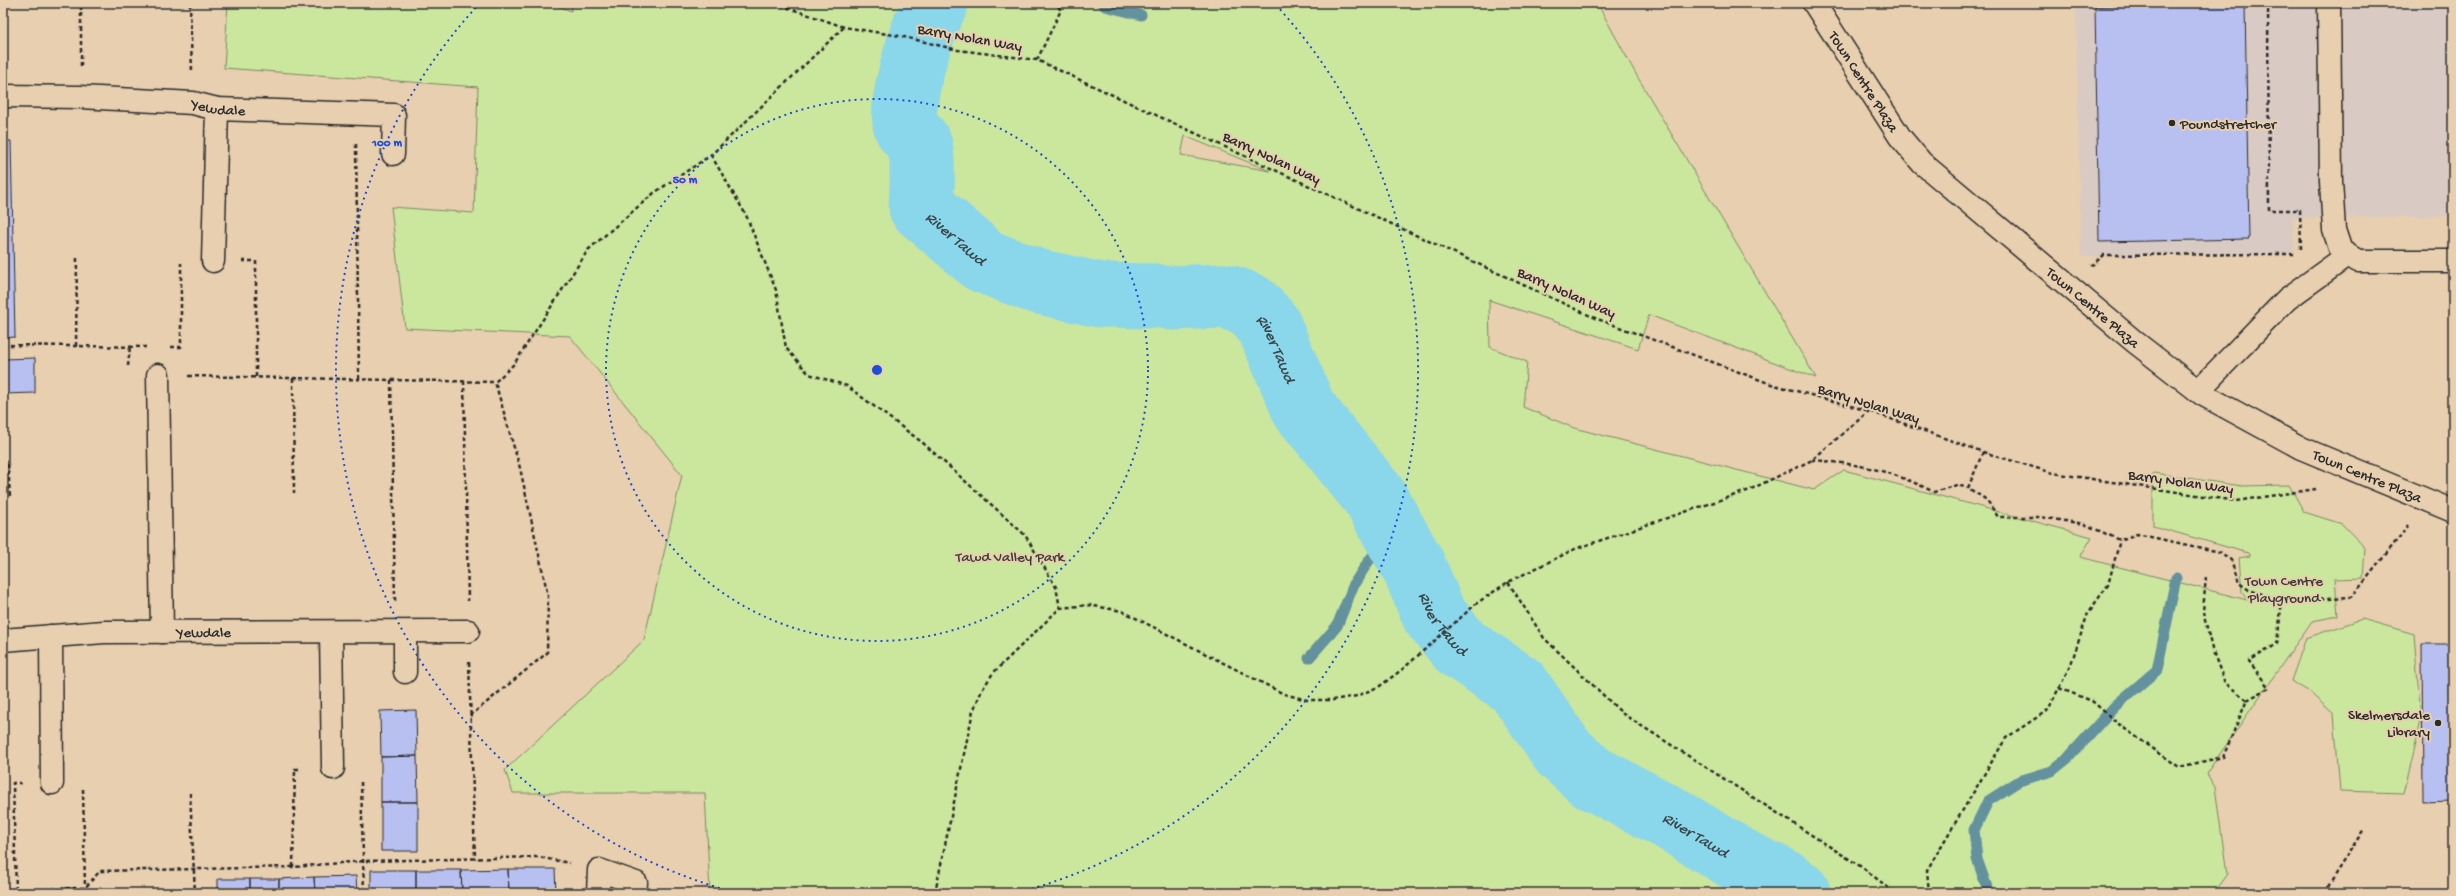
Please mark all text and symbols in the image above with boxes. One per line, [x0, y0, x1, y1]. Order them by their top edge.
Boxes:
street label: Barry Nolan Way [915, 21, 1024, 57]
street label: Town Centre Plaza [1823, 28, 1902, 137]
street label: Yewdale [187, 95, 246, 121]
place label: Poundstretcher [2179, 116, 2278, 134]
marker: Poundstretcher [2167, 118, 2177, 128]
street label: Barry Nolan Way [1218, 128, 1324, 190]
text: 100 m [371, 137, 402, 151]
text: 50 m [673, 174, 698, 188]
water label: River Tawd [920, 209, 990, 272]
street label: Town Centre Plaza [2041, 263, 2143, 353]
street label: Barry Nolan Way [1513, 264, 1619, 324]
water label: River Tawd [1251, 312, 1298, 388]
centre of rings [870, 363, 884, 377]
street label: Barry Nolan Way [1814, 381, 1922, 429]
street label: Town Centre Plaza [2308, 446, 2425, 508]
street label: Barry Nolan Way [2126, 467, 2235, 499]
park label: Tawd Valley Park [955, 549, 1066, 567]
park label: Town Centre Playground [2244, 573, 2323, 608]
water label: River Tawd [1412, 590, 1471, 663]
street label: Yewdale [174, 625, 231, 643]
place label: Skelmersdale Library [2348, 707, 2431, 742]
marker: Skelmersdale Library [2433, 718, 2443, 728]
water label: River Tawd [1658, 810, 1732, 865]

